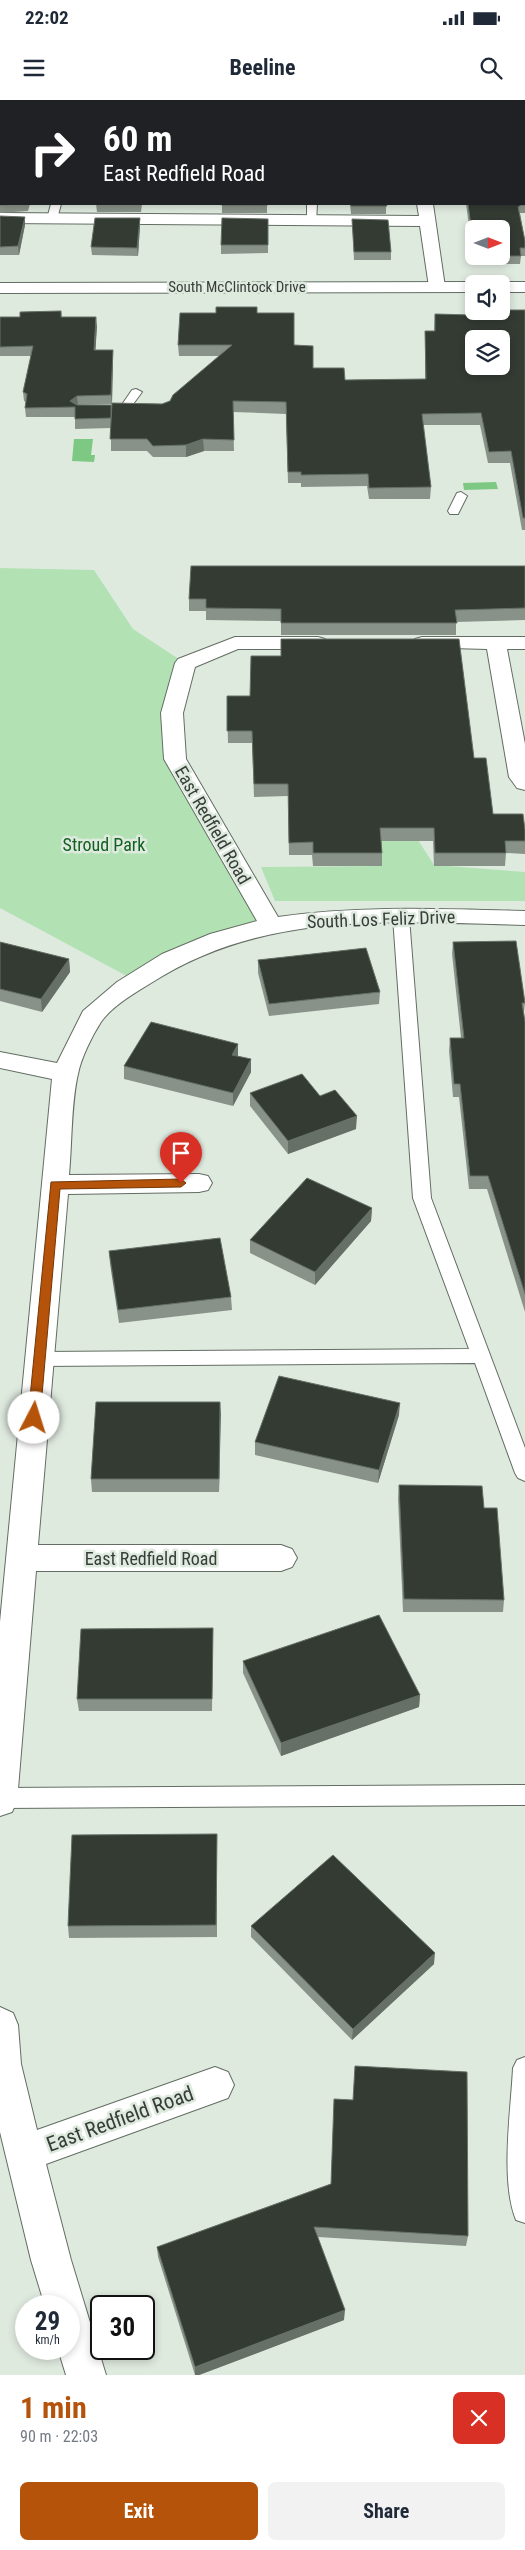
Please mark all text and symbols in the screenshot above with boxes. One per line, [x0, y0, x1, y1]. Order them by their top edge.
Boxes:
text: 22:02 [25, 6, 69, 29]
icon: menu [20, 54, 48, 82]
icon: search [477, 54, 505, 82]
text: Beeline [230, 55, 295, 80]
text: 60 m [103, 119, 172, 160]
icon: right [20, 120, 85, 185]
text: East Redfield Road [103, 161, 265, 186]
north arrow [465, 220, 510, 265]
map controls [465, 220, 510, 375]
button: sound [465, 275, 510, 320]
street label: South McClintock Drive [168, 278, 306, 296]
button: layers [465, 330, 510, 375]
street label: East Redfield Road [171, 762, 255, 888]
park label: Stroud Park [63, 834, 145, 855]
street label: South Los Feliz Drive [307, 906, 455, 932]
pin [160, 1132, 202, 1183]
icon: arrive [167, 1139, 195, 1167]
position arrow [7, 1391, 59, 1443]
street label: East Redfield Road [85, 1548, 217, 1569]
street label: East Redfield Road [43, 2081, 197, 2157]
speed limit sign: 30 [90, 2295, 155, 2360]
text: 29 [35, 2307, 60, 2336]
text: km/h [35, 2333, 60, 2347]
text: 1 min [20, 2390, 87, 2425]
button: close [453, 2392, 505, 2444]
text: 90 m · 22:03 [20, 2427, 98, 2446]
button: Exit [20, 2482, 258, 2540]
button: Share [268, 2482, 505, 2540]

